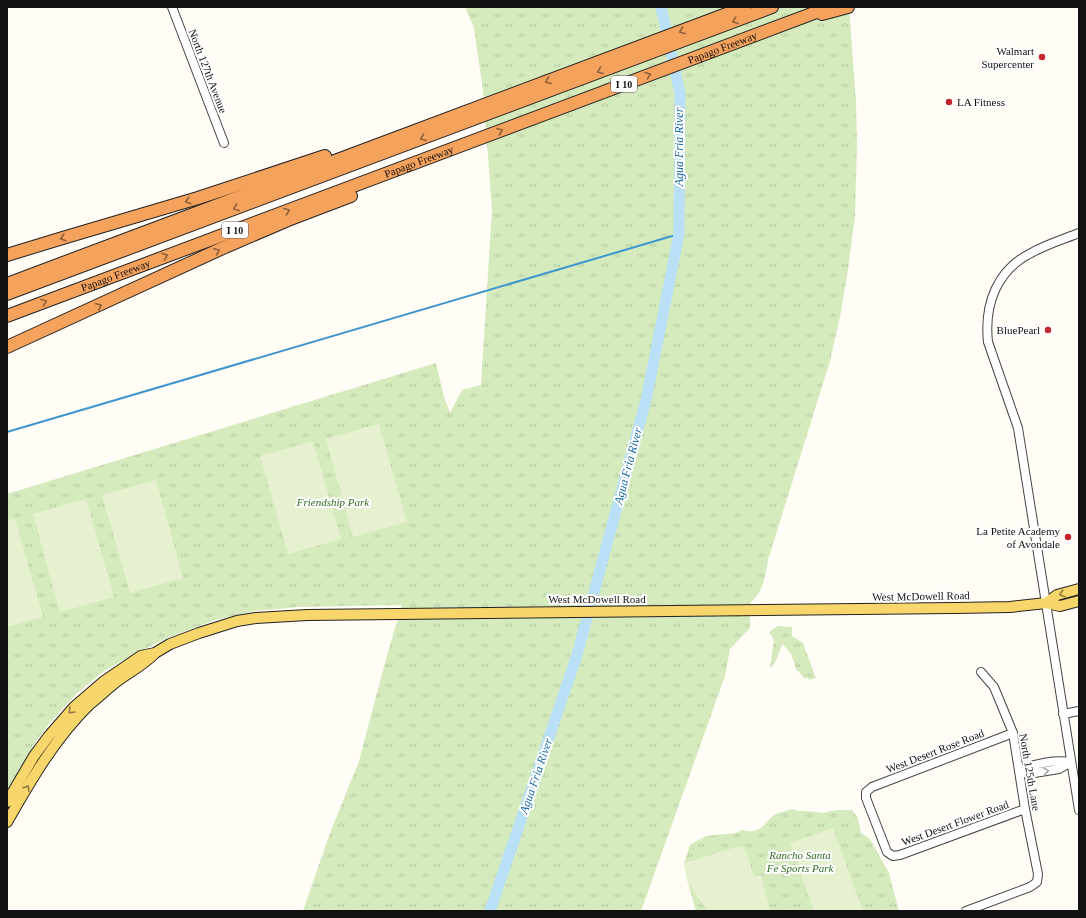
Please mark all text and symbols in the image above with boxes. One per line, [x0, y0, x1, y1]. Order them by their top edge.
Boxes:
one-way arrow [732, 16, 739, 24]
one-way arrow [679, 26, 686, 34]
street label: North 127th Avenue [186, 27, 230, 115]
street label: Papago Freeway [686, 29, 759, 66]
place label: Walmart Supercenter [981, 45, 1034, 70]
marker: Walmart Supercenter [1037, 52, 1047, 62]
one-way arrow [597, 67, 604, 75]
one-way arrow [645, 72, 652, 80]
road number: I 10 [611, 76, 637, 92]
one-way arrow [544, 77, 551, 85]
place label: LA Fitness [957, 96, 1005, 108]
marker: LA Fitness [944, 97, 954, 107]
water label: Agua Fria River [672, 107, 686, 187]
one-way arrow [497, 127, 504, 135]
one-way arrow [420, 133, 427, 141]
street label: Papago Freeway [383, 143, 456, 180]
one-way arrow [185, 196, 192, 205]
one-way arrow [232, 204, 239, 212]
one-way arrow [283, 207, 290, 215]
road number: I 10 [222, 222, 248, 238]
one-way arrow [60, 233, 67, 242]
one-way arrow [213, 248, 221, 256]
one-way arrow [162, 253, 169, 261]
street label: Papago Freeway [79, 257, 152, 294]
one-way arrow [40, 299, 47, 307]
one-way arrow [95, 303, 103, 311]
place label: BluePearl [997, 324, 1040, 336]
marker: BluePearl [1043, 325, 1053, 335]
water label: Agua Fria River [611, 426, 645, 507]
park label: Friendship Park [296, 496, 370, 508]
place label: La Petite Academy of Avondale [976, 525, 1060, 550]
marker: La Petite Academy of Avondale [1063, 532, 1073, 542]
street label: West McDowell Road [872, 589, 970, 603]
one-way arrow [1058, 589, 1065, 598]
street label: West McDowell Road [548, 593, 646, 605]
one-way arrow [68, 706, 75, 714]
street label: West Desert Rose Road [884, 727, 986, 775]
street label: North 125th Lane [1017, 732, 1043, 812]
water label: Agua Fria River [516, 736, 556, 816]
one-way arrow [1043, 767, 1049, 776]
one-way arrow [22, 785, 30, 792]
street label: West Desert Flower Road [900, 798, 1011, 848]
park label: Rancho Santa Fe Sports Park [766, 849, 834, 874]

